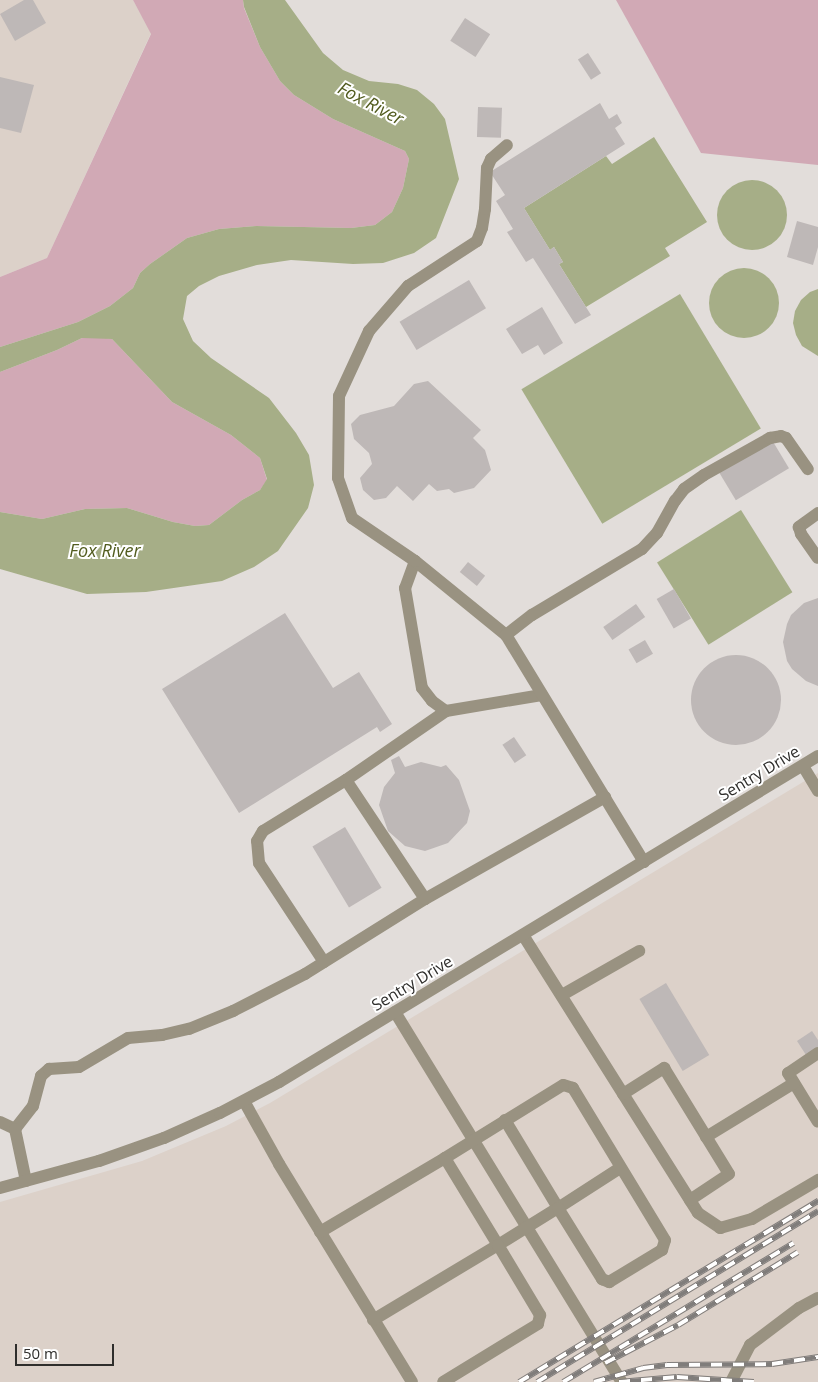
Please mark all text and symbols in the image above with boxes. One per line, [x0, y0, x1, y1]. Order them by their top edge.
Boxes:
water label: Fox River [334, 77, 408, 129]
water label: Fox River [69, 539, 141, 561]
street label: Sentry Drive [715, 741, 803, 805]
street label: Sentry Drive [368, 951, 456, 1015]
scale bar [18, 1334, 116, 1366]
text: 50 m [23, 1343, 58, 1363]

